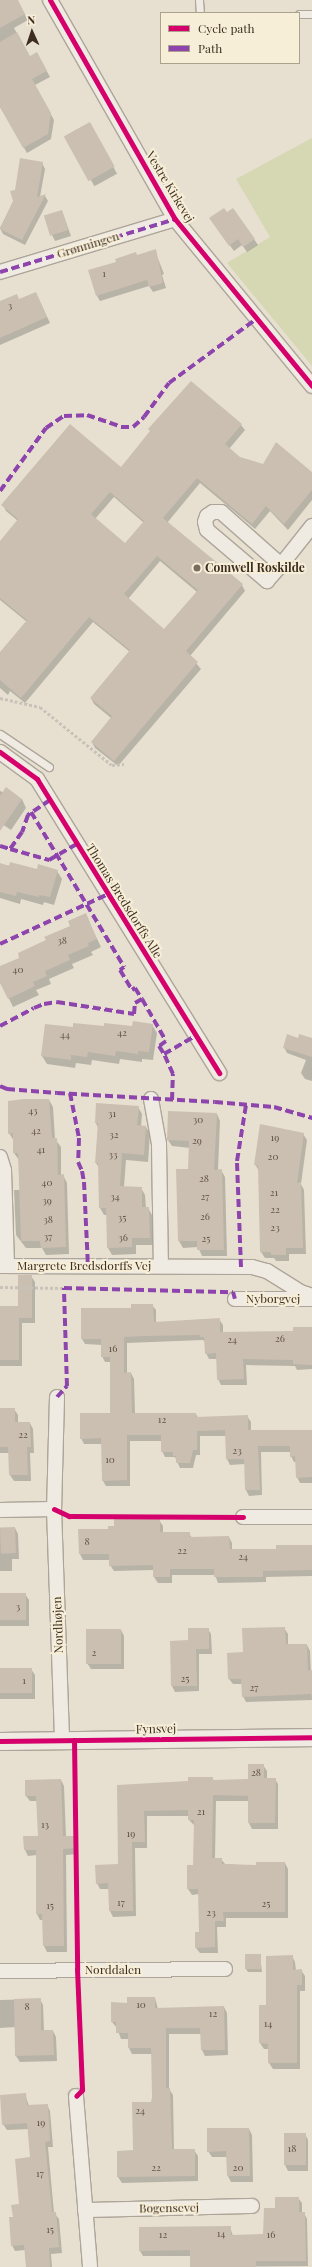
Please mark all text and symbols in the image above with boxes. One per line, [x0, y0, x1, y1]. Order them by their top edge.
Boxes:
north arrow [12, 12, 52, 52]
text: N [27, 12, 36, 27]
legend [160, 12, 300, 64]
text: Cycle path [198, 20, 255, 36]
text: Path [198, 40, 222, 56]
street label: Vestre Kirkevej [143, 149, 197, 225]
street label: Grønningen [55, 229, 121, 261]
house number: 1 [102, 268, 106, 280]
house number: 3 [8, 300, 12, 312]
place label: Comwell Roskilde [205, 561, 305, 575]
marker: Comwell Roskilde [192, 563, 202, 573]
street label: Thomas Bredsdorffs Alle [83, 841, 165, 961]
house number: 38 [57, 935, 67, 947]
house number: 40 [13, 964, 23, 976]
house number: 42 [117, 1027, 127, 1039]
house number: 44 [60, 1029, 70, 1041]
house number: 43 [28, 1105, 38, 1117]
house number: 31 [108, 1108, 116, 1120]
house number: 30 [193, 1114, 203, 1126]
house number: 42 [31, 1125, 41, 1137]
house number: 32 [109, 1129, 119, 1141]
house number: 19 [271, 1132, 279, 1144]
house number: 29 [192, 1135, 202, 1147]
house number: 41 [37, 1144, 45, 1156]
house number: 33 [108, 1149, 118, 1161]
house number: 20 [268, 1151, 278, 1163]
house number: 28 [199, 1173, 209, 1185]
house number: 40 [42, 1177, 52, 1189]
house number: 21 [270, 1187, 278, 1199]
house number: 34 [110, 1191, 120, 1203]
house number: 27 [201, 1191, 209, 1203]
house number: 39 [42, 1195, 52, 1207]
house number: 22 [270, 1204, 280, 1216]
house number: 26 [200, 1211, 210, 1223]
house number: 35 [118, 1212, 126, 1224]
house number: 38 [43, 1214, 53, 1226]
house number: 23 [270, 1222, 280, 1234]
house number: 37 [44, 1231, 52, 1243]
house number: 36 [118, 1232, 128, 1244]
house number: 25 [202, 1233, 210, 1245]
street label: Margrete Bredsdorffs Vej [17, 1259, 151, 1273]
street label: Nyborgvej [246, 1292, 300, 1306]
house number: 26 [275, 1333, 285, 1345]
house number: 24 [227, 1334, 237, 1346]
house number: 16 [109, 1343, 117, 1355]
house number: 12 [158, 1414, 166, 1426]
house number: 22 [18, 1429, 28, 1441]
house number: 23 [232, 1445, 242, 1457]
house number: 10 [105, 1454, 115, 1466]
house number: 8 [84, 1536, 90, 1548]
house number: 22 [177, 1545, 187, 1557]
house number: 24 [238, 1551, 248, 1563]
street label: Nordhøjen [50, 1596, 66, 1654]
house number: 3 [16, 1601, 20, 1613]
house number: 2 [92, 1647, 96, 1659]
house number: 25 [181, 1673, 189, 1685]
house number: 1 [22, 1675, 26, 1687]
house number: 27 [250, 1682, 258, 1694]
street label: Fynsvej [136, 1721, 176, 1737]
house number: 28 [251, 1767, 261, 1779]
house number: 21 [197, 1806, 205, 1818]
house number: 13 [41, 1819, 49, 1831]
house number: 19 [127, 1828, 135, 1840]
house number: 17 [117, 1897, 125, 1909]
house number: 25 [262, 1898, 270, 1910]
house number: 15 [46, 1900, 54, 1912]
house number: 23 [206, 1907, 216, 1919]
street label: Norddalen [85, 1963, 141, 1977]
house number: 10 [136, 1999, 146, 2011]
house number: 8 [24, 2001, 30, 2013]
house number: 12 [209, 2008, 217, 2020]
house number: 14 [264, 2018, 272, 2030]
house number: 24 [135, 2105, 145, 2117]
house number: 19 [37, 2117, 45, 2129]
house number: 18 [288, 2143, 296, 2155]
house number: 22 [151, 2162, 161, 2174]
house number: 20 [233, 2162, 243, 2174]
house number: 17 [36, 2168, 44, 2180]
street label: Bogensevej [139, 2200, 199, 2216]
house number: 15 [46, 2224, 54, 2236]
house number: 14 [217, 2228, 225, 2240]
house number: 12 [159, 2229, 167, 2241]
house number: 16 [267, 2229, 275, 2241]

